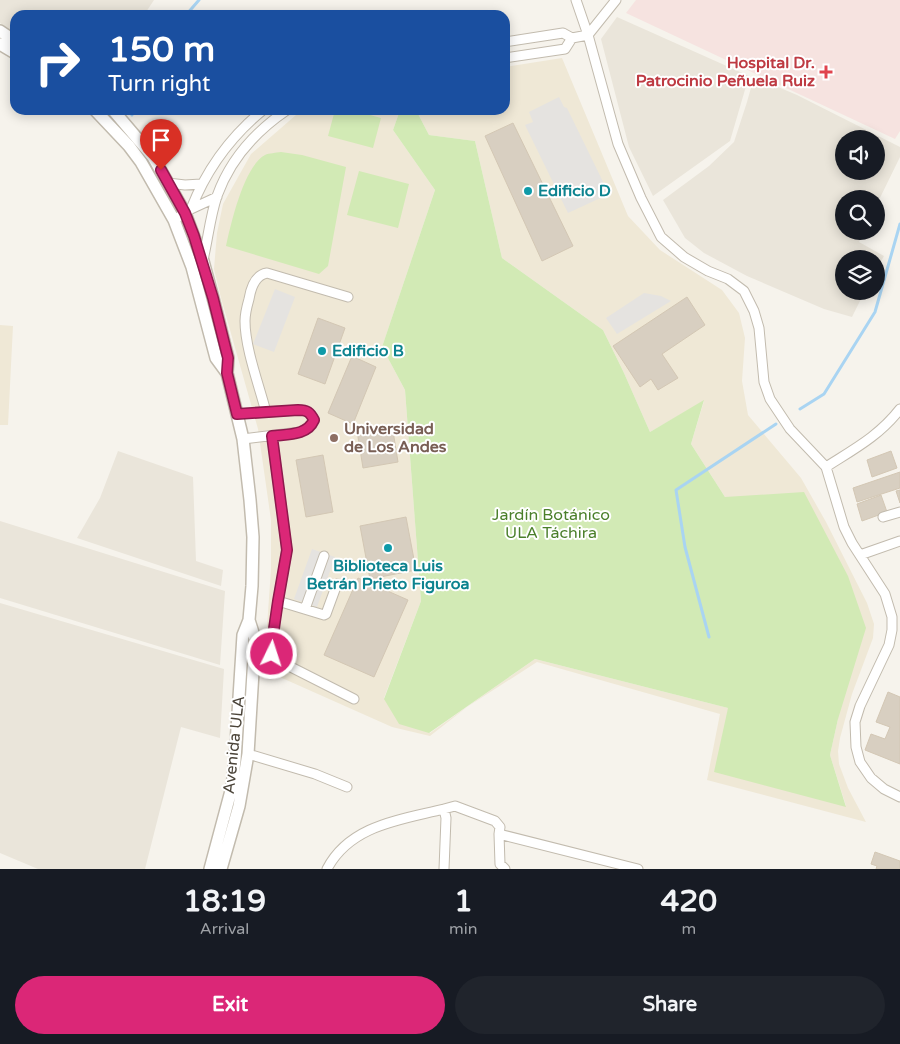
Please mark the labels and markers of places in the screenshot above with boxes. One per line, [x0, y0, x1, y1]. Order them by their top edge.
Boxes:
place label: Hospital Dr. Patrocinio Peñuela Ruiz [636, 53, 815, 91]
marker: Hospital Dr. Patrocinio Peñuela Ruiz [819, 65, 833, 79]
pin [140, 119, 182, 170]
place label: Edificio D [538, 181, 611, 201]
marker: Edificio D [522, 185, 534, 197]
place label: Edificio B [332, 341, 404, 361]
marker: Edificio B [316, 345, 328, 357]
place label: Universidad de Los Andes [344, 419, 447, 457]
marker: Universidad de Los Andes [328, 432, 340, 444]
marker: Biblioteca Luis Betrán Prieto Figuroa [382, 542, 394, 554]
place label: Biblioteca Luis Betrán Prieto Figuroa [307, 556, 469, 594]

